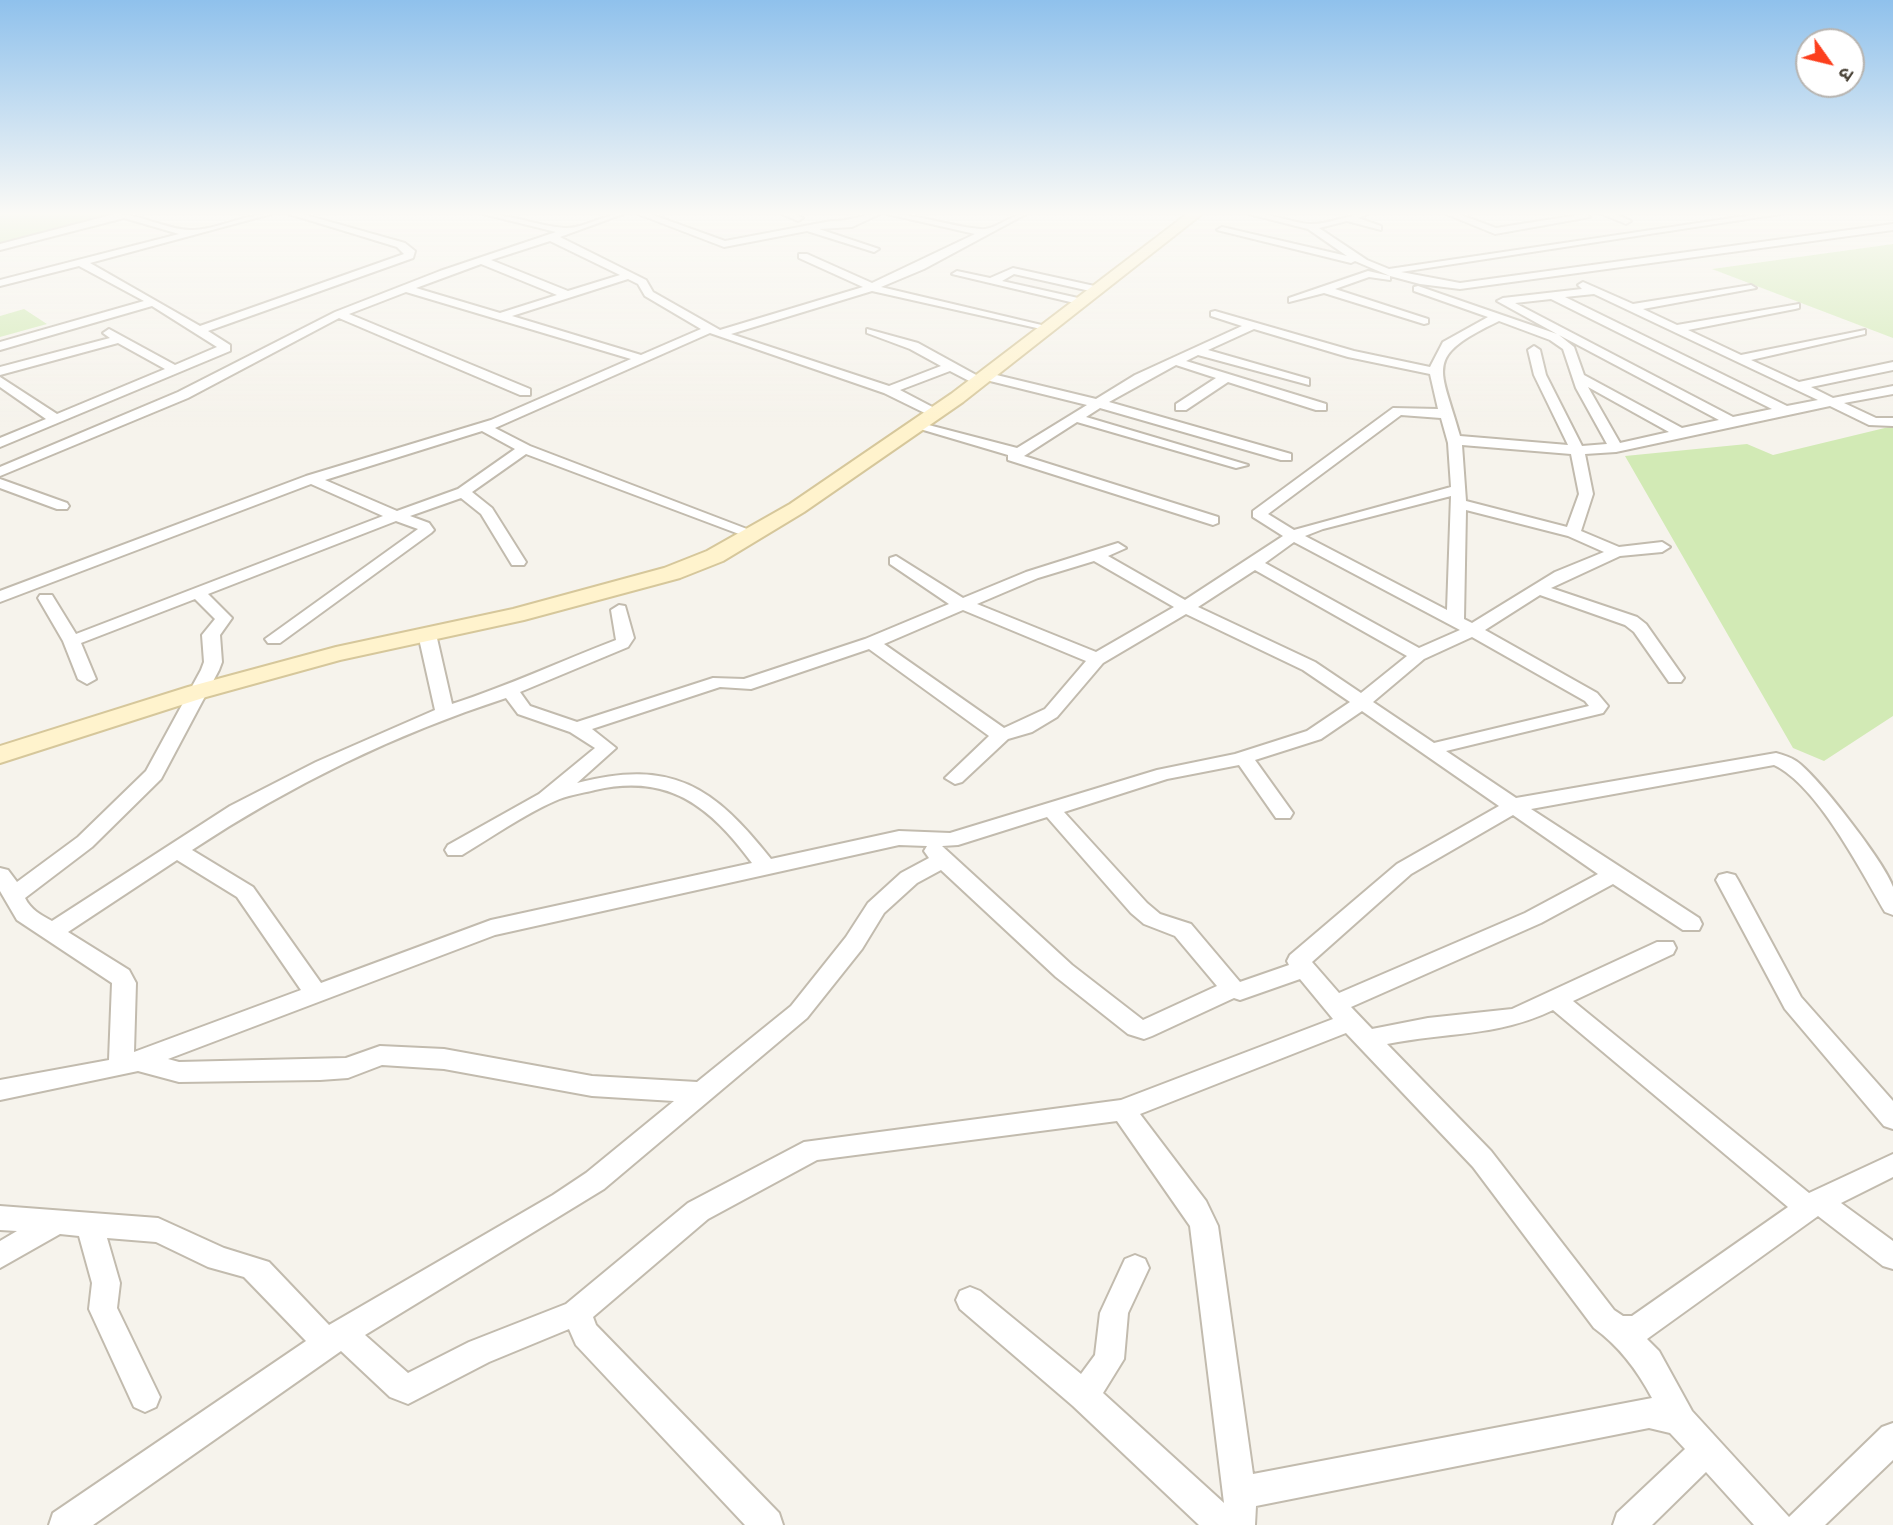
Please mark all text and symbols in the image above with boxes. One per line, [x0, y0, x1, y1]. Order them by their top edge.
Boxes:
north arrow [1795, 28, 1865, 98]
text: उ [1834, 63, 1859, 85]

